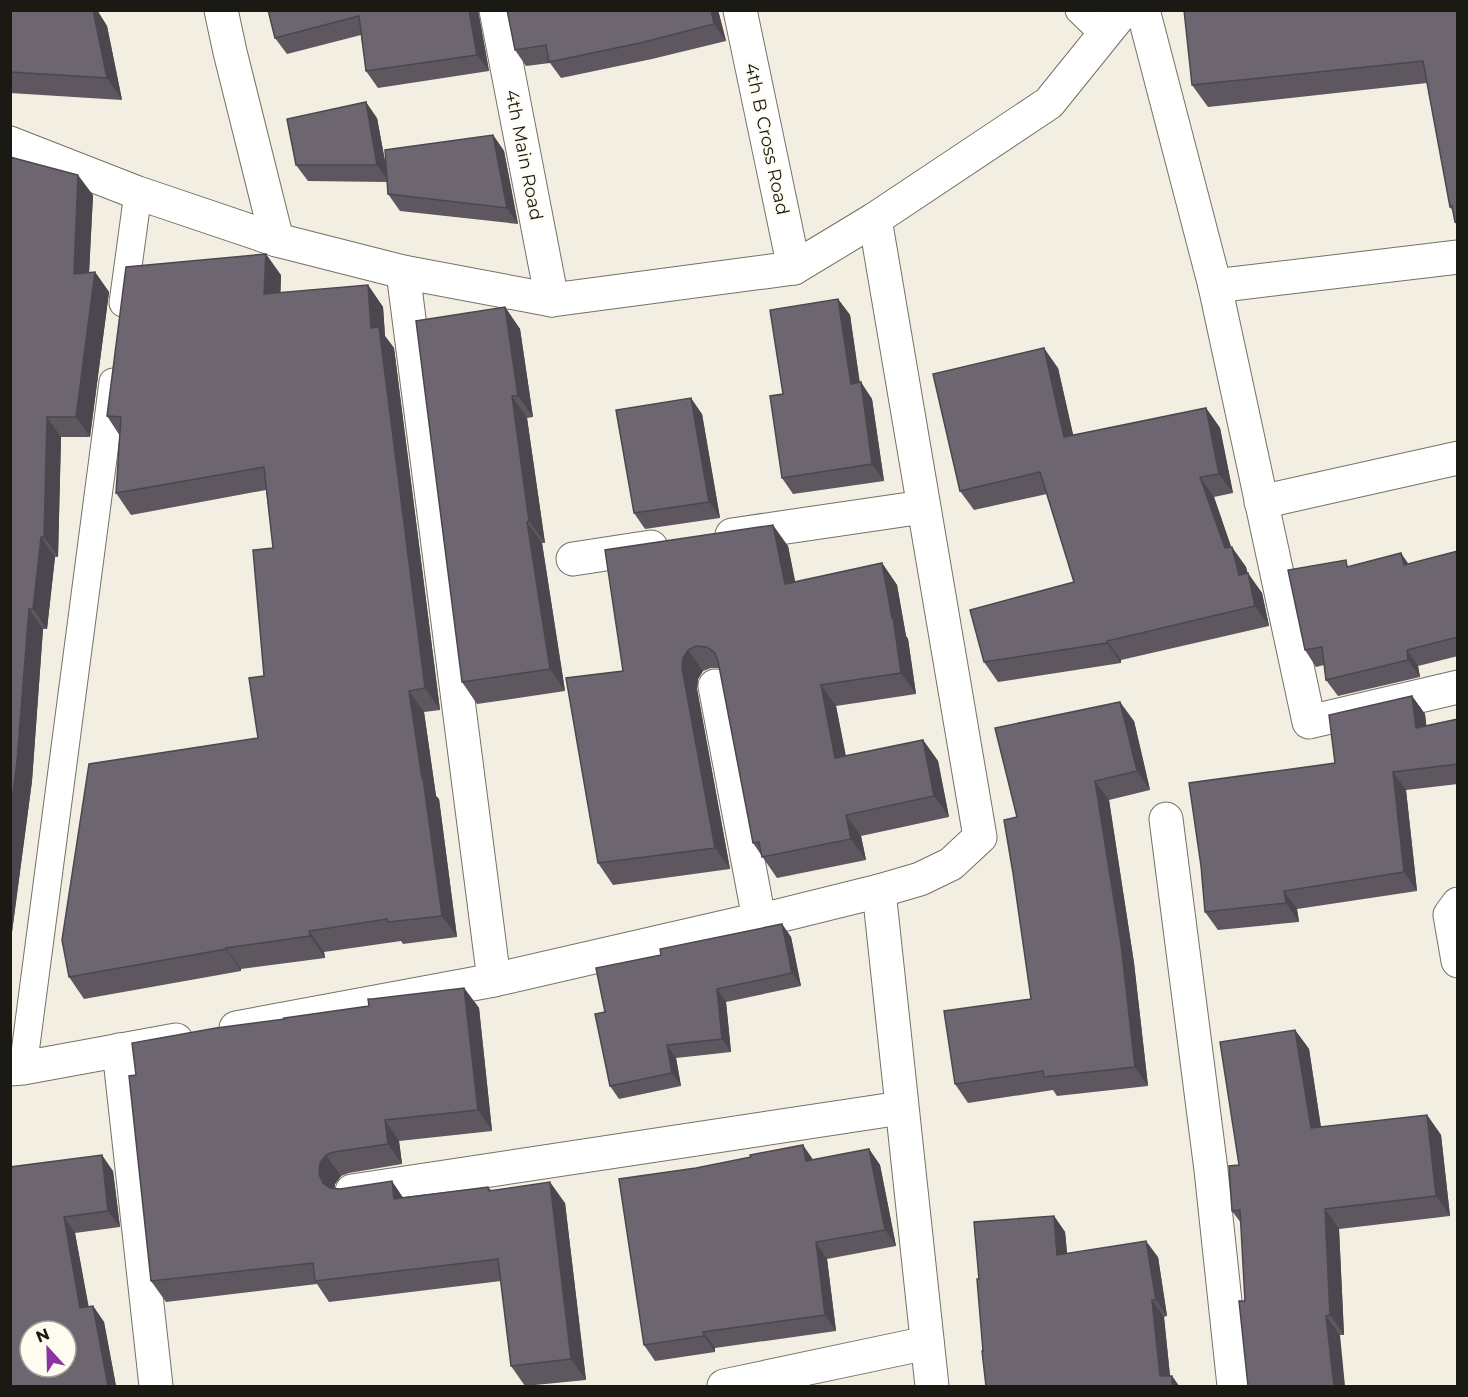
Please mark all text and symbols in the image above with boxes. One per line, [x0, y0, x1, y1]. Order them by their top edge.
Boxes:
street label: 4th B Cross Road [740, 61, 794, 217]
street label: 4th Main Road [501, 88, 547, 222]
north arrow [18, 1319, 78, 1379]
text: N [33, 1324, 52, 1347]

